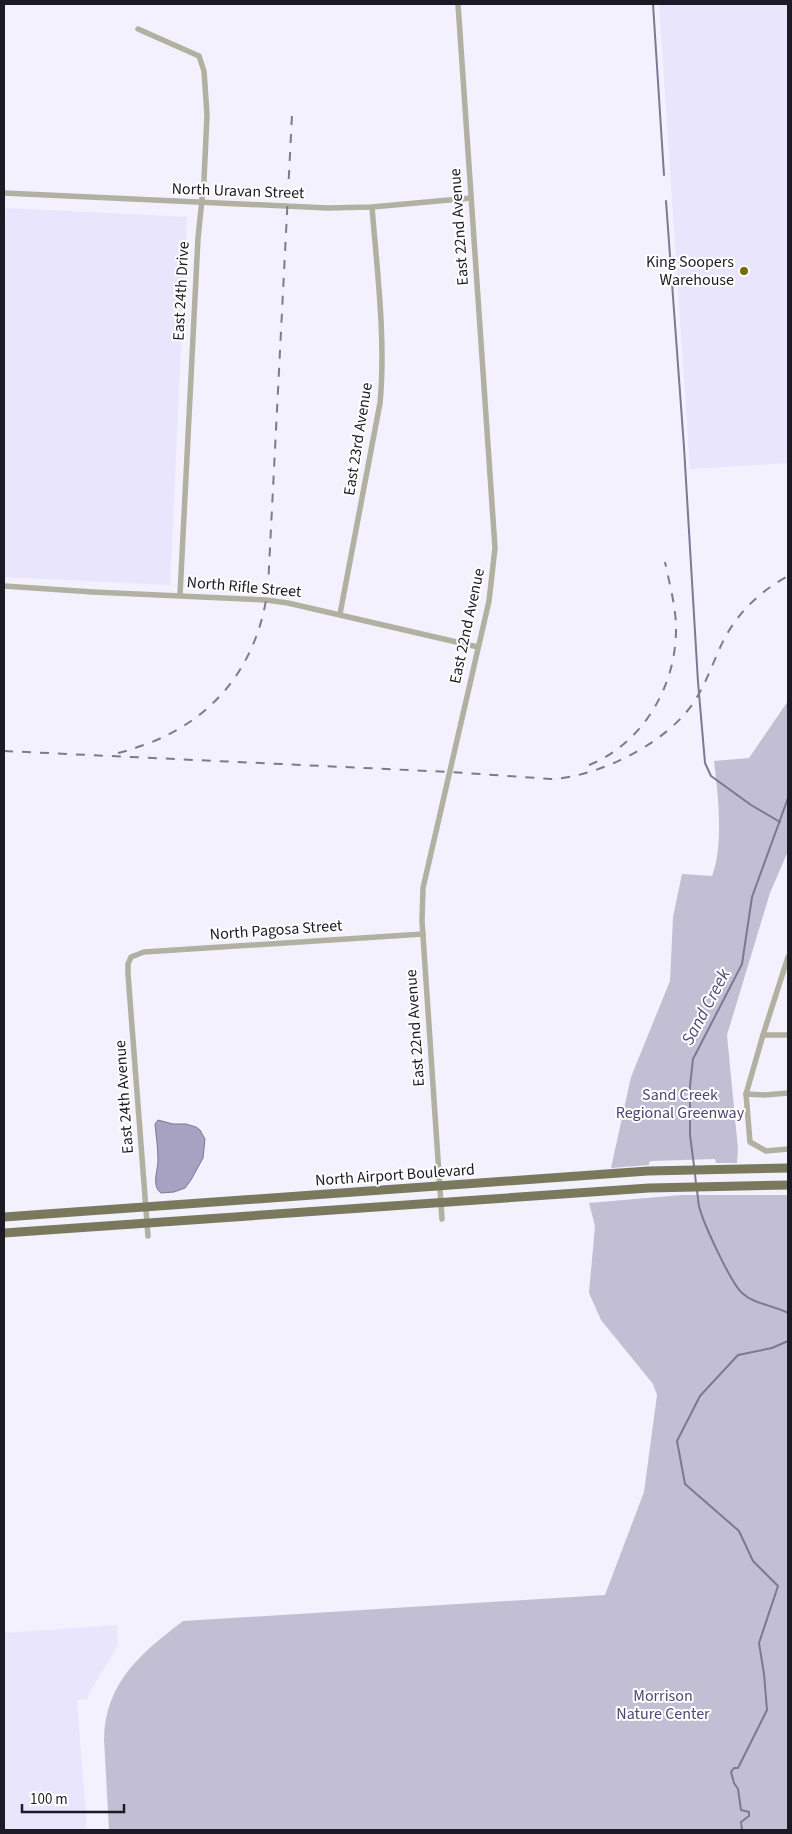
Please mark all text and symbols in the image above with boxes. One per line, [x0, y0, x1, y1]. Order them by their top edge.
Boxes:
street label: East 22nd Avenue [444, 168, 474, 286]
street label: North Uravan Street [171, 178, 305, 204]
street label: East 24th Drive [167, 241, 195, 341]
place label: King Soopers Warehouse [646, 251, 734, 291]
marker: King Soopers Warehouse [738, 265, 750, 277]
street label: East 23rd Avenue [338, 381, 378, 497]
street label: East 22nd Avenue [444, 566, 490, 686]
street label: North Rifle Street [186, 571, 303, 603]
street label: North Pagosa Street [209, 914, 344, 946]
water label: Sand Creek [675, 964, 737, 1050]
street label: East 22nd Avenue [400, 969, 430, 1087]
street label: East 24th Avenue [109, 1039, 139, 1155]
park label: Sand Creek Regional Greenway [616, 1084, 745, 1124]
street label: North Airport Boulevard [314, 1158, 476, 1192]
park label: Morrison Nature Center [616, 1685, 710, 1725]
scale bar [22, 1782, 125, 1814]
text: 100 m [30, 1789, 68, 1810]

